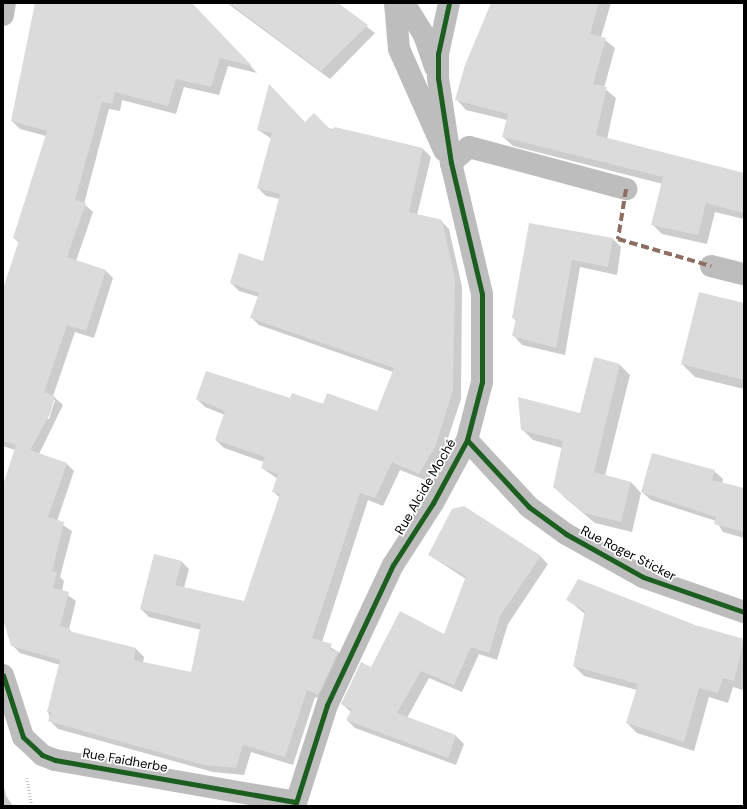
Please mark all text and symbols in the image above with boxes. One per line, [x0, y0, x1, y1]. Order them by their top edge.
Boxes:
street label: Rue Alcide Moché [392, 436, 460, 538]
street label: Rue Roger Sticker [578, 523, 678, 585]
street label: Rue Faidherbe [81, 746, 169, 776]

